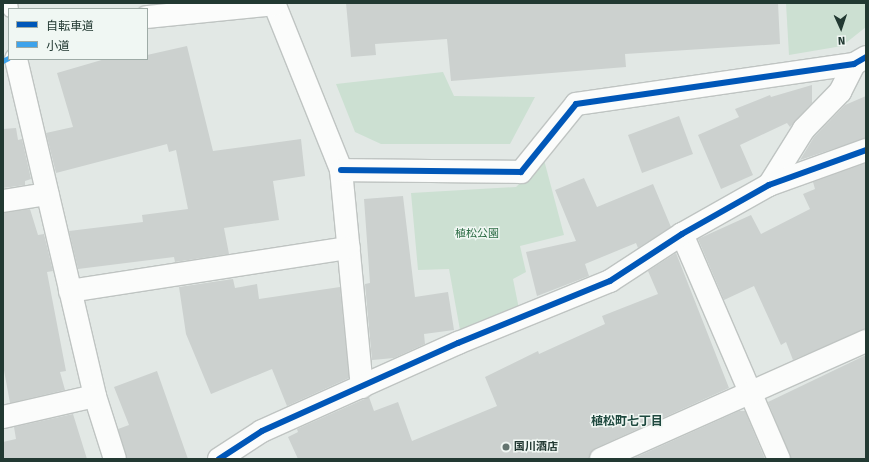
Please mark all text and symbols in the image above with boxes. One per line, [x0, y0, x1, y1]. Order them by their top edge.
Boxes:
legend [8, 8, 148, 60]
north arrow [821, 8, 861, 48]
text: 自転車道 [46, 19, 94, 33]
text: N [838, 34, 846, 47]
text: 小道 [46, 39, 70, 53]
park label: 植松公園 [455, 227, 499, 241]
district label: 植松町七丁目 [591, 415, 663, 429]
place label: 国川酒店 [514, 440, 558, 454]
marker: 国川酒店 [501, 442, 511, 452]

